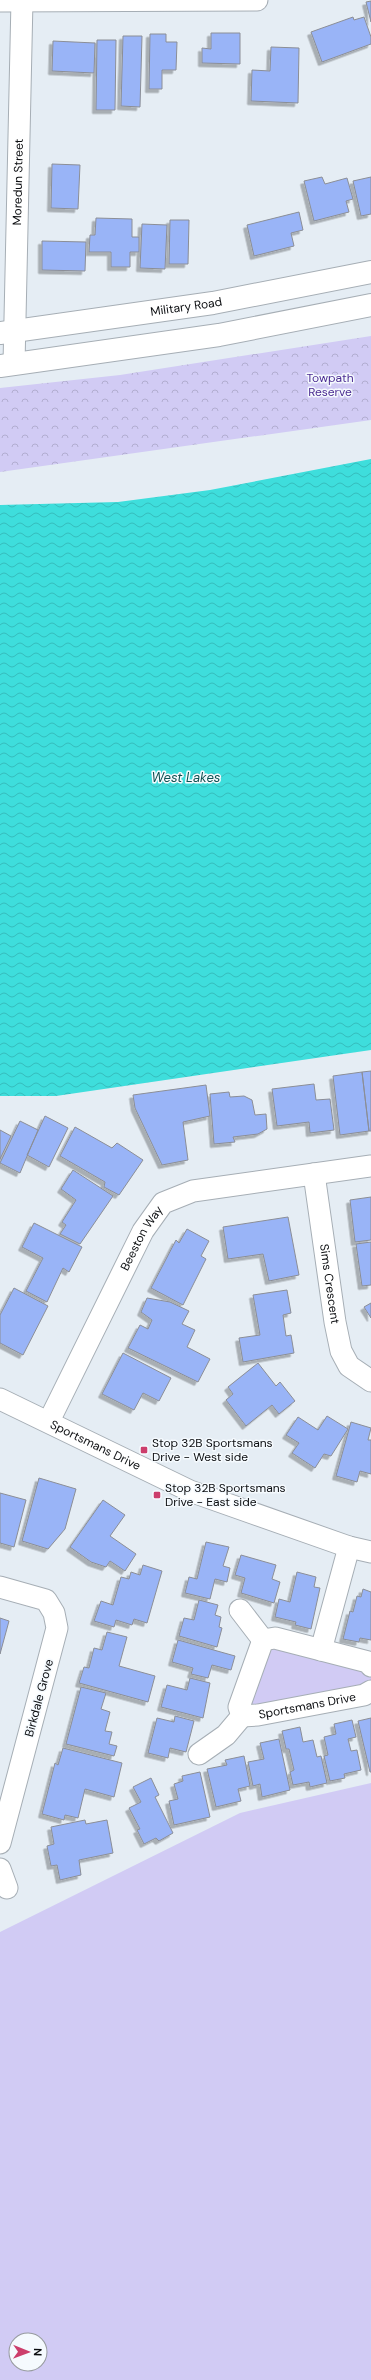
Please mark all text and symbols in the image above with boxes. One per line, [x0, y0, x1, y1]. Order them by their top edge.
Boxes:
street label: Moredun Street [9, 138, 27, 226]
street label: Military Road [149, 293, 223, 320]
park label: Towpath Reserve [306, 370, 354, 400]
water label: West Lakes [152, 769, 220, 786]
street label: Beeston Way [117, 1202, 167, 1273]
street label: Sims Crescent [316, 1243, 343, 1325]
street label: Sportsmans Drive [48, 1417, 143, 1474]
place label: Stop 32B Sportsmans Drive - West side [152, 1435, 273, 1465]
marker: Stop 32B Sportsmans Drive - West side [139, 1445, 149, 1455]
place label: Stop 32B Sportsmans Drive - East side [165, 1480, 286, 1510]
marker: Stop 32B Sportsmans Drive - East side [152, 1490, 162, 1500]
street label: Birkdale Grove [21, 1657, 57, 1739]
street label: Sportsmans Drive [257, 1689, 357, 1723]
north arrow [8, 2332, 48, 2372]
text: N [31, 2348, 45, 2356]

